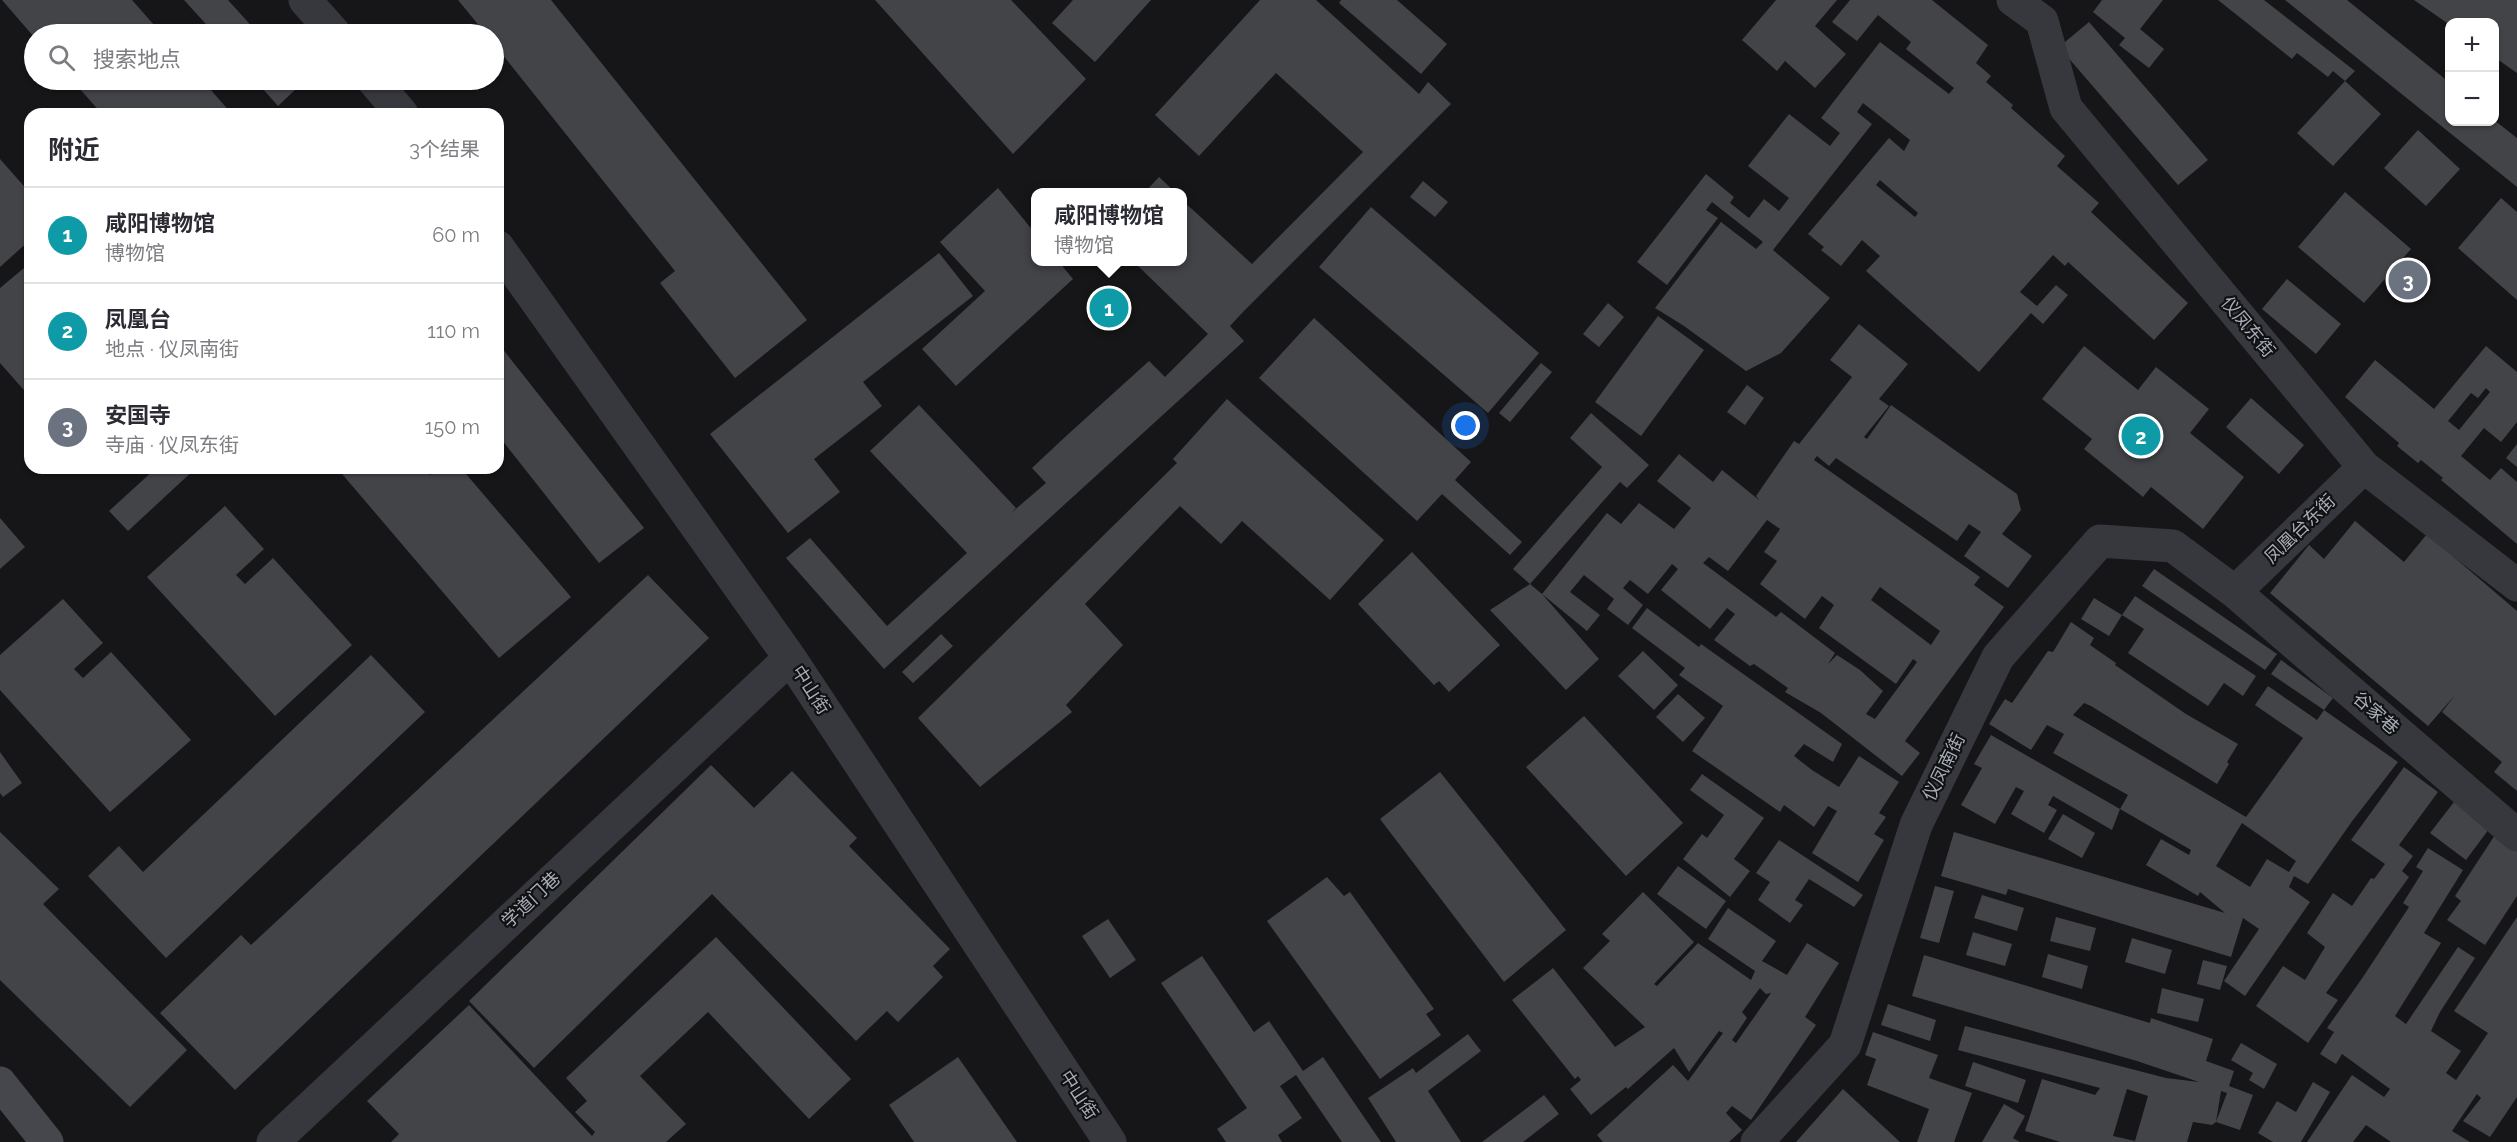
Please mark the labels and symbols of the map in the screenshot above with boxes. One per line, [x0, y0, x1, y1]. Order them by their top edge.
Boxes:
pin: 3 [2388, 258, 2428, 302]
pin: 1 [1090, 286, 1128, 330]
street label: 仪凤东街 [2217, 292, 2280, 361]
your location [1451, 411, 1480, 440]
pin: 2 [2122, 414, 2160, 458]
street label: 凤凰台东街 [2260, 490, 2339, 567]
street label: 中山街 [788, 661, 835, 718]
street label: 谷家巷 [2349, 687, 2404, 738]
street label: 仪凤南街 [1918, 730, 1969, 804]
street label: 学道门巷 [497, 867, 564, 932]
street label: 中山街 [1056, 1066, 1103, 1123]

